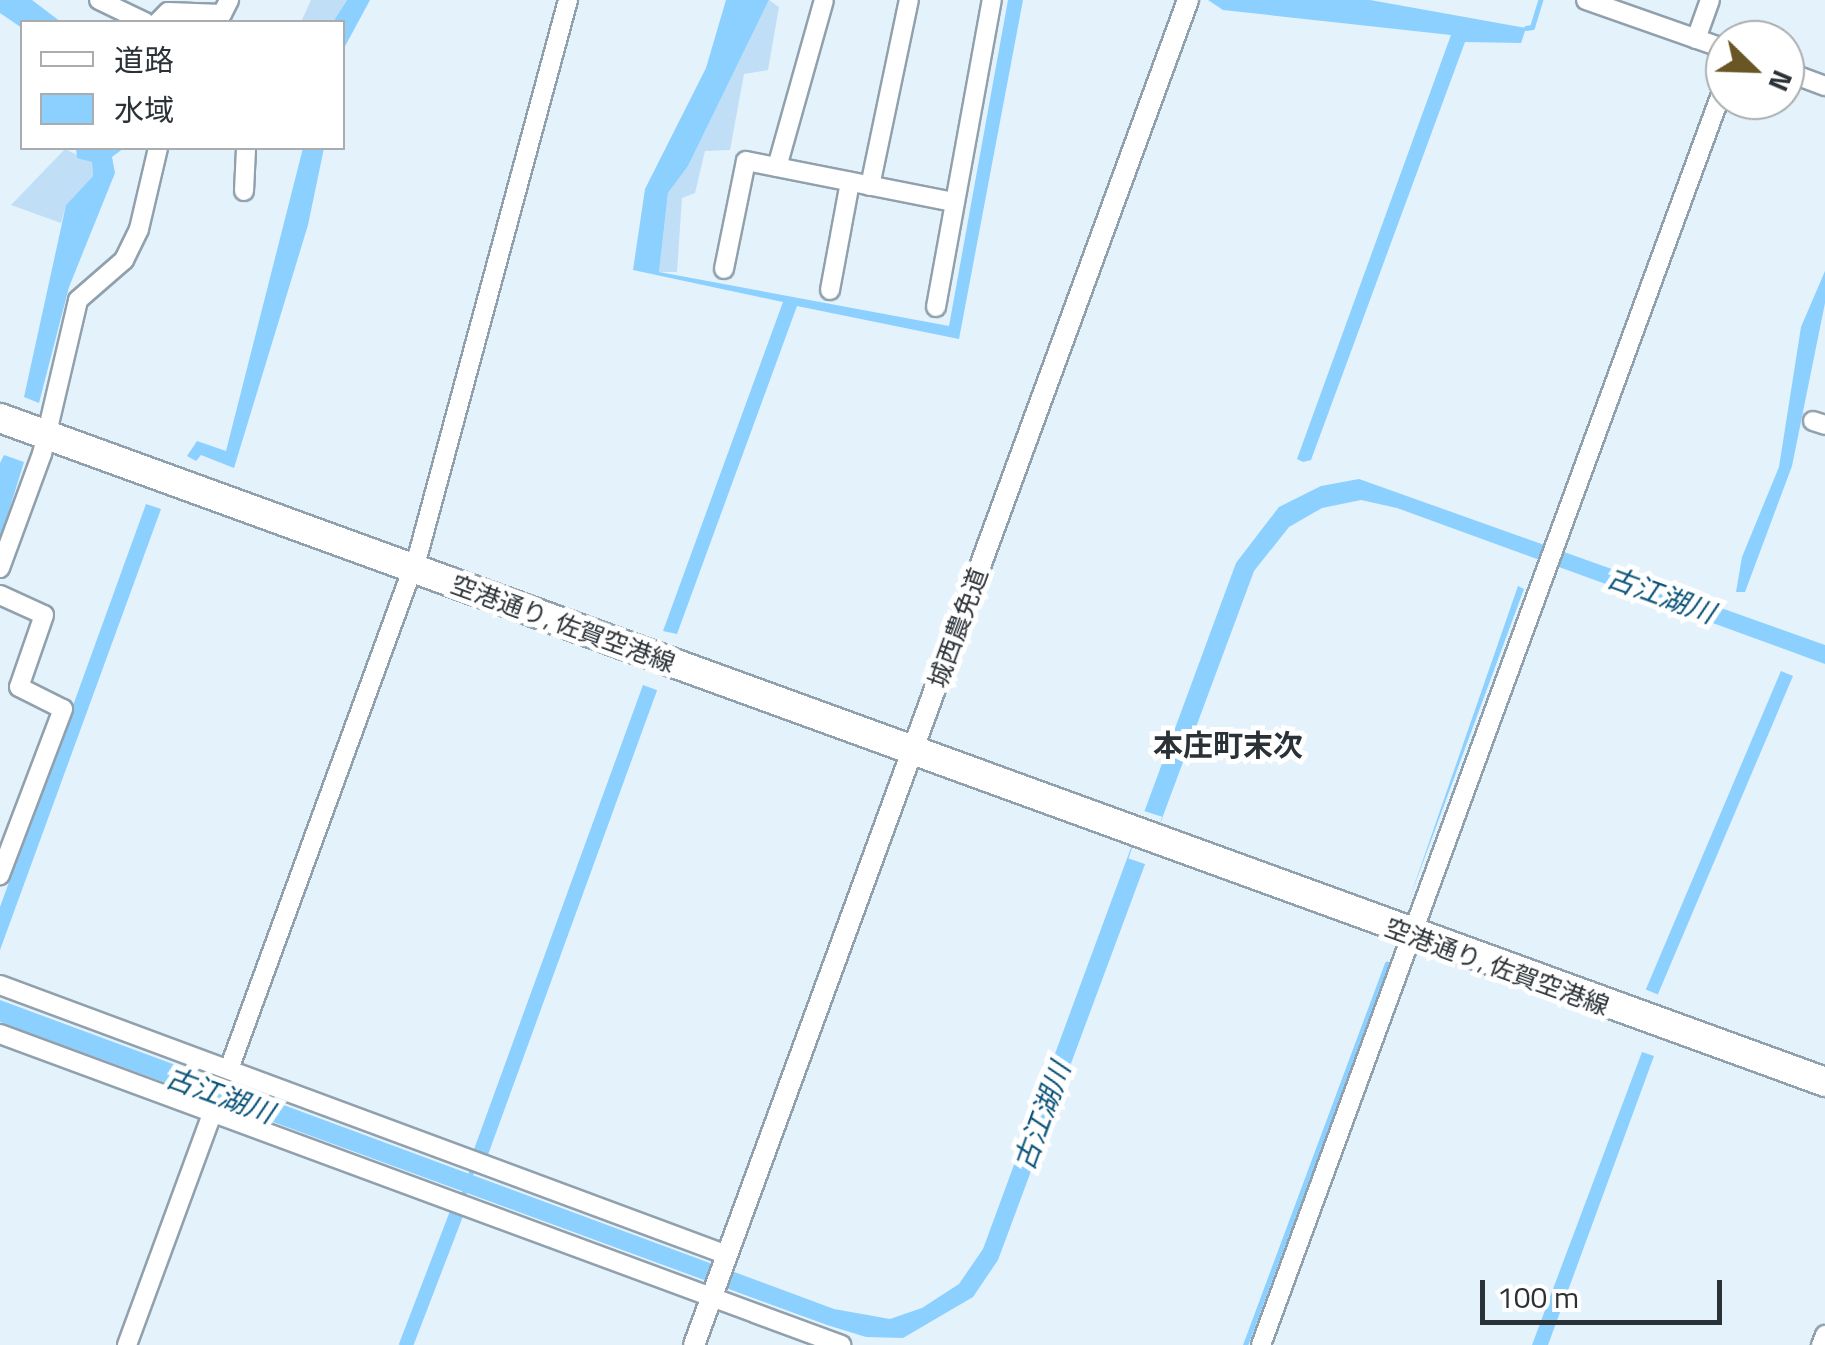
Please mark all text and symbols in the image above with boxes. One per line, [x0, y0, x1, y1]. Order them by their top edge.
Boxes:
legend [20, 20, 345, 150]
north arrow [1705, 20, 1805, 120]
text: 道路 [114, 37, 174, 83]
text: N [1758, 64, 1805, 98]
text: 水域 [114, 87, 174, 133]
water label: 古江湖川 [1603, 560, 1719, 630]
street label: 城西農免道 [923, 564, 993, 692]
street label: 空港通り, 佐賀空港線 [447, 570, 679, 678]
district label: 本庄町末次 [1153, 727, 1303, 763]
street label: 空港通り, 佐賀空港線 [1381, 913, 1613, 1021]
water label: 古江湖川 [1007, 1058, 1077, 1174]
water label: 古江湖川 [162, 1060, 278, 1130]
scale bar [1485, 1260, 1728, 1322]
text: 100 m [1497, 1274, 1579, 1320]

